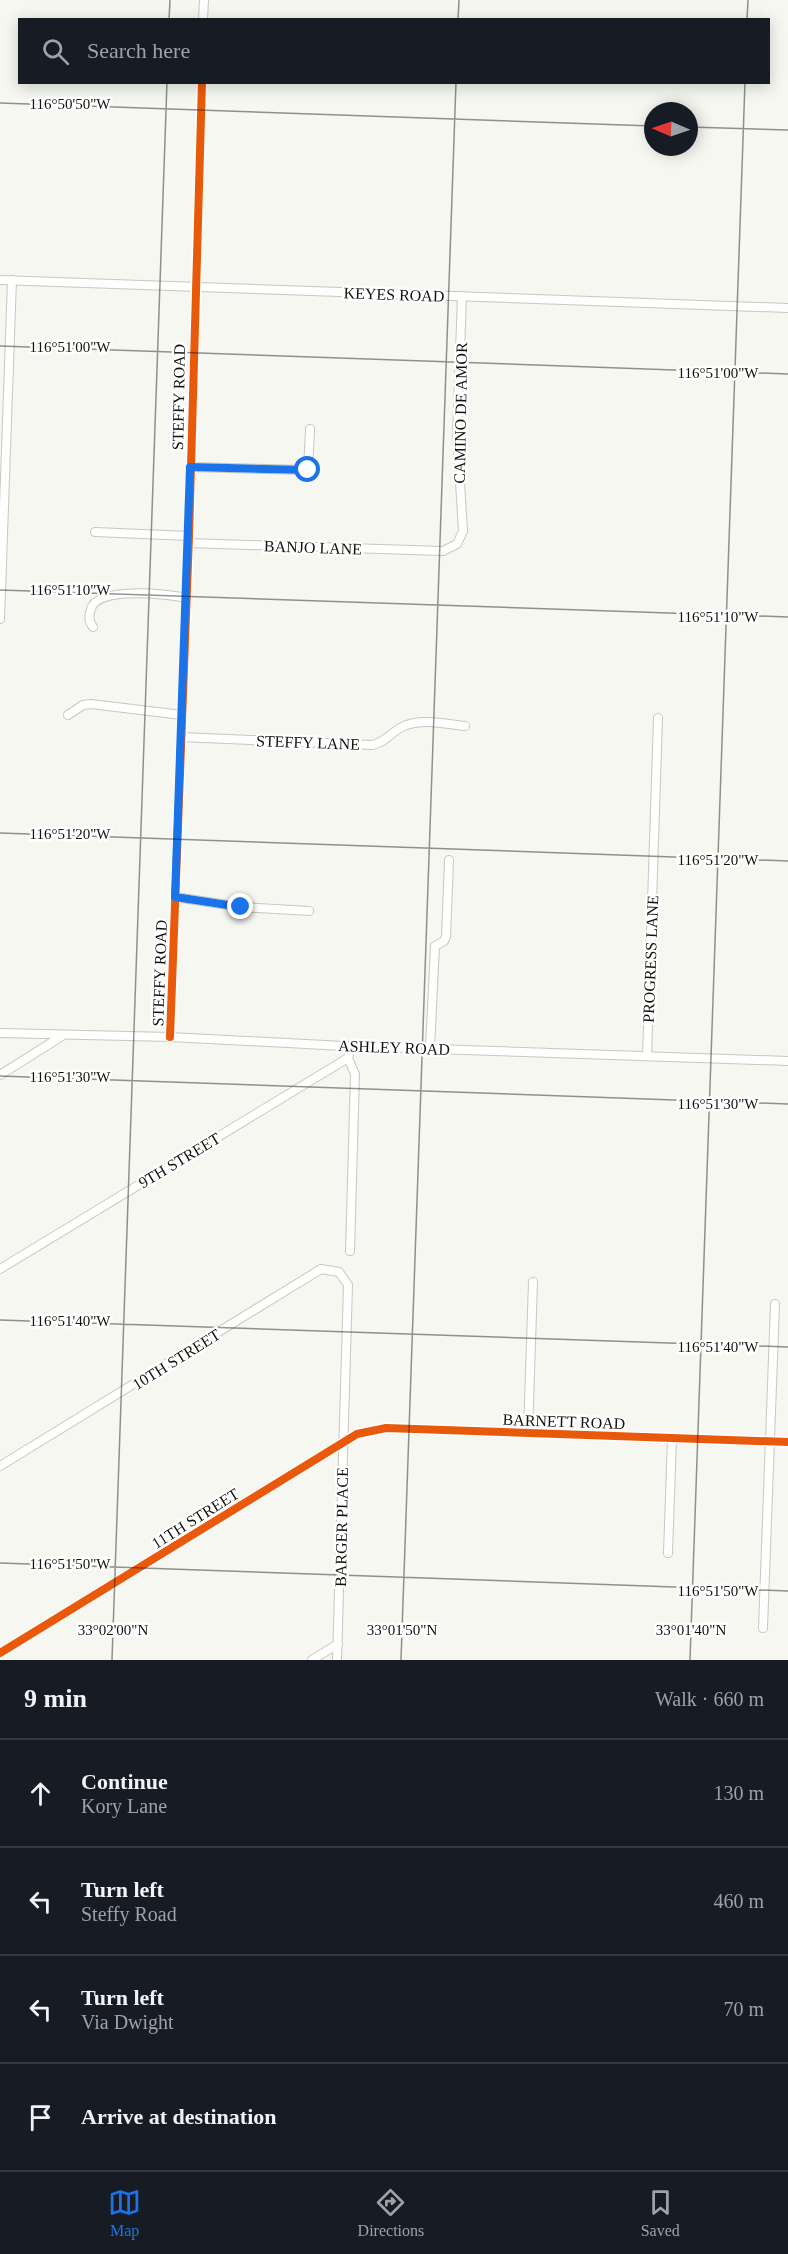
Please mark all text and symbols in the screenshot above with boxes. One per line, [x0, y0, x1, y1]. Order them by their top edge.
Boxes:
search box [18, 18, 770, 84]
icon: search [39, 35, 72, 68]
text: Search here [87, 38, 190, 63]
text: 116°50'50"W [30, 96, 111, 112]
north arrow [644, 102, 698, 156]
street label: KEYES ROAD [343, 284, 445, 305]
text: 116°51'00"W [30, 339, 111, 355]
street label: CAMINO DE AMOR [451, 342, 470, 484]
street label: STEFFY ROAD [169, 344, 188, 450]
text: 116°51'00"W [678, 365, 759, 381]
route start [294, 456, 320, 482]
street label: BANJO LANE [264, 537, 362, 558]
text: 116°51'10"W [30, 582, 111, 598]
text: 116°51'10"W [678, 609, 759, 625]
street label: STEFFY LANE [256, 732, 360, 753]
text: 116°51'20"W [30, 826, 111, 842]
text: 116°51'20"W [678, 852, 759, 868]
route end [227, 893, 253, 919]
street label: PROGRESS LANE [640, 895, 661, 1023]
street label: STEFFY ROAD [149, 919, 170, 1027]
street label: ASHLEY ROAD [338, 1037, 450, 1058]
text: 116°51'30"W [30, 1069, 111, 1085]
text: 116°51'30"W [678, 1096, 759, 1112]
street label: 9TH STREET [135, 1129, 223, 1191]
text: 116°51'40"W [30, 1313, 111, 1329]
street label: 10TH STREET [129, 1326, 223, 1393]
text: 116°51'40"W [678, 1339, 759, 1355]
street label: BARNETT ROAD [502, 1411, 626, 1432]
street label: BARGER PLACE [332, 1467, 351, 1587]
street label: 11TH STREET [149, 1485, 242, 1552]
text: 116°51'50"W [30, 1556, 111, 1572]
text: 116°51'50"W [678, 1583, 759, 1599]
text: 33°02'00"N [78, 1622, 148, 1638]
text: 33°01'50"N [367, 1622, 437, 1638]
text: 33°01'40"N [656, 1622, 726, 1638]
text: 9 min [24, 1684, 87, 1713]
text: Walk · 660 m [655, 1688, 764, 1710]
text: Continue [81, 1769, 168, 1794]
icon: ahead [24, 1777, 57, 1810]
text: 130 m [713, 1782, 764, 1804]
text: Kory Lane [81, 1795, 167, 1817]
text: Turn left [81, 1877, 164, 1902]
icon: left [24, 1885, 57, 1918]
text: 460 m [713, 1890, 764, 1912]
text: Steffy Road [81, 1903, 177, 1925]
text: Turn left [81, 1985, 164, 2010]
icon: left [24, 1993, 57, 2026]
text: 70 m [723, 1998, 764, 2020]
text: Via Dwight [81, 2011, 174, 2033]
icon: arrive [24, 2101, 57, 2134]
text: Arrive at destination [81, 2104, 277, 2129]
tab: Map [108, 2186, 141, 2240]
tab: Directions [358, 2186, 424, 2240]
tab: Saved [641, 2186, 680, 2240]

